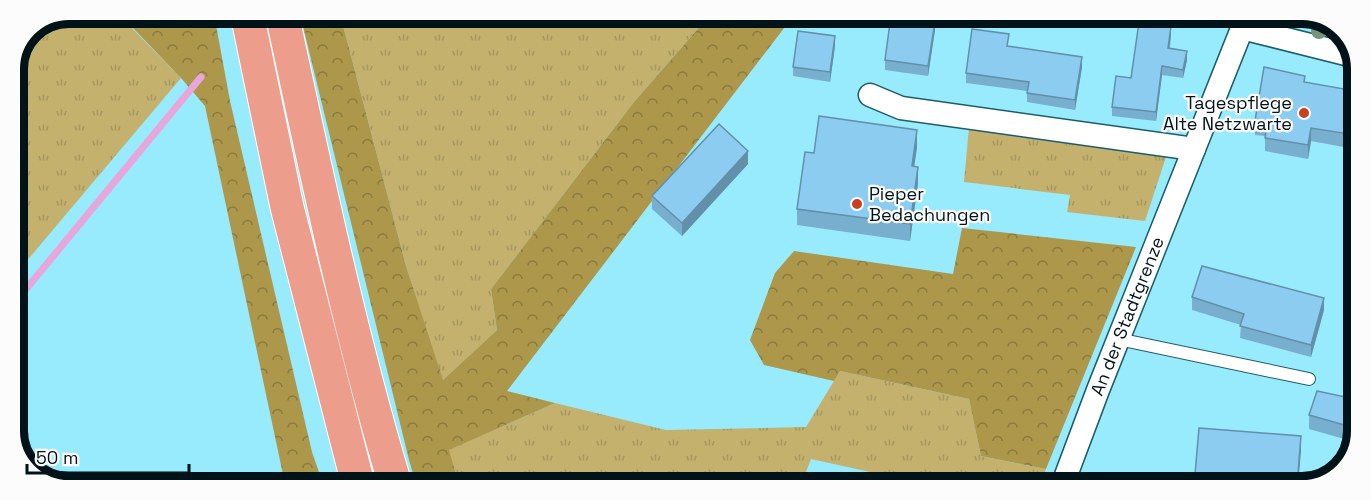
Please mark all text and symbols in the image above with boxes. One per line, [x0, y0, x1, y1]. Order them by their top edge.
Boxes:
place label: Tagespflege Alte Netzwarte [1163, 91, 1292, 135]
marker: Tagespflege Alte Netzwarte [1297, 106, 1311, 120]
place label: Pieper Bedachungen [869, 182, 990, 226]
marker: Pieper Bedachungen [850, 197, 864, 211]
street label: An der Stadtgrenze [1085, 233, 1169, 399]
scale bar [27, 437, 189, 475]
text: 50 m [36, 446, 78, 469]

